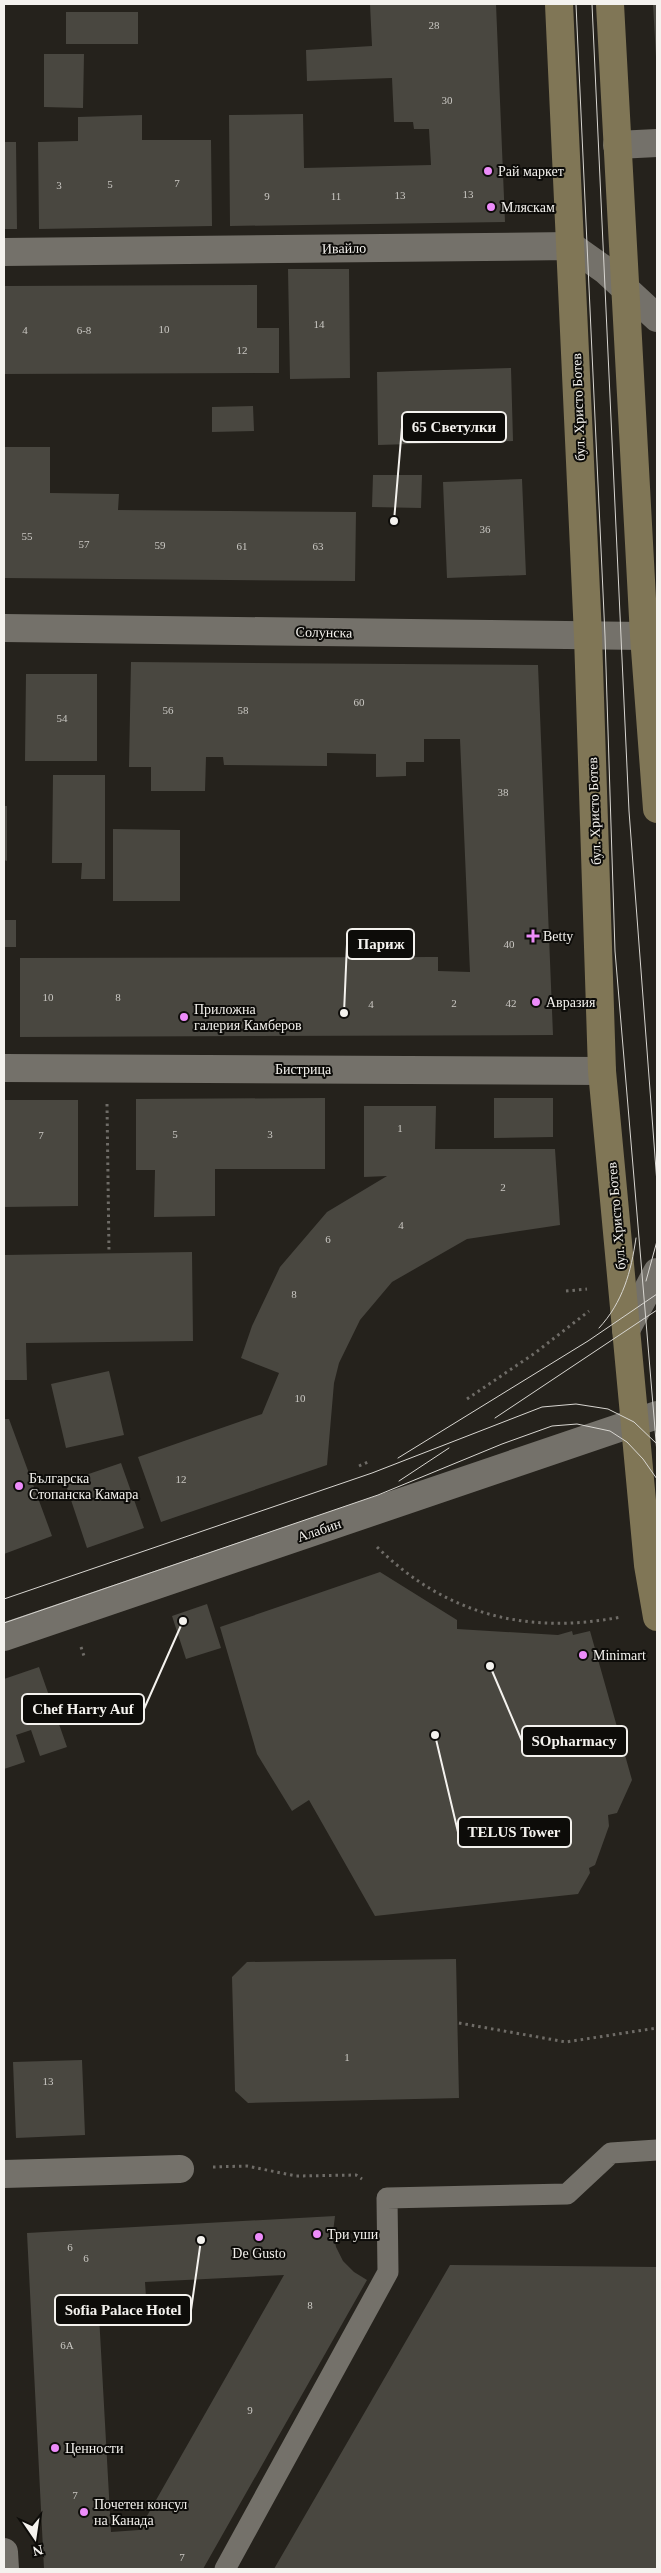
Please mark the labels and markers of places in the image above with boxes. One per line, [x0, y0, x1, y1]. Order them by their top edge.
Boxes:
place label: Рай маркет [498, 164, 564, 179]
marker: Рай маркет [482, 165, 494, 177]
place label: Мляскам [501, 200, 555, 215]
marker: Мляскам [485, 201, 497, 213]
callout: 65 Светулки [402, 412, 506, 442]
callout: Париж [347, 929, 414, 959]
place label: Betty [543, 929, 573, 944]
marker: Betty [527, 930, 539, 942]
place label: Авразия [546, 995, 596, 1010]
marker: Авразия [530, 996, 542, 1008]
place label: Приложна галерия Камберов [194, 1002, 302, 1033]
marker: Приложна галерия Камберов [178, 1011, 190, 1023]
place label: Българска Стопанска Камара [29, 1471, 139, 1502]
marker: Българска Стопанска Камара [13, 1480, 25, 1492]
place label: Minimart [593, 1648, 646, 1663]
marker: Minimart [577, 1649, 589, 1661]
callout: Chef Harry Auf [22, 1694, 144, 1724]
callout: SOpharmacy [522, 1726, 627, 1756]
callout: TELUS Tower [458, 1817, 571, 1847]
place label: Три уши [327, 2227, 379, 2242]
marker: Три уши [311, 2228, 323, 2240]
marker: De Gusto [253, 2231, 265, 2243]
place label: De Gusto [232, 2246, 286, 2261]
callout: Sofia Palace Hotel [55, 2295, 191, 2325]
place label: Ценности [65, 2441, 124, 2456]
marker: Ценности [49, 2442, 61, 2454]
place label: Почетен консул на Канада [94, 2497, 187, 2528]
marker: Почетен консул на Канада [78, 2506, 90, 2518]

